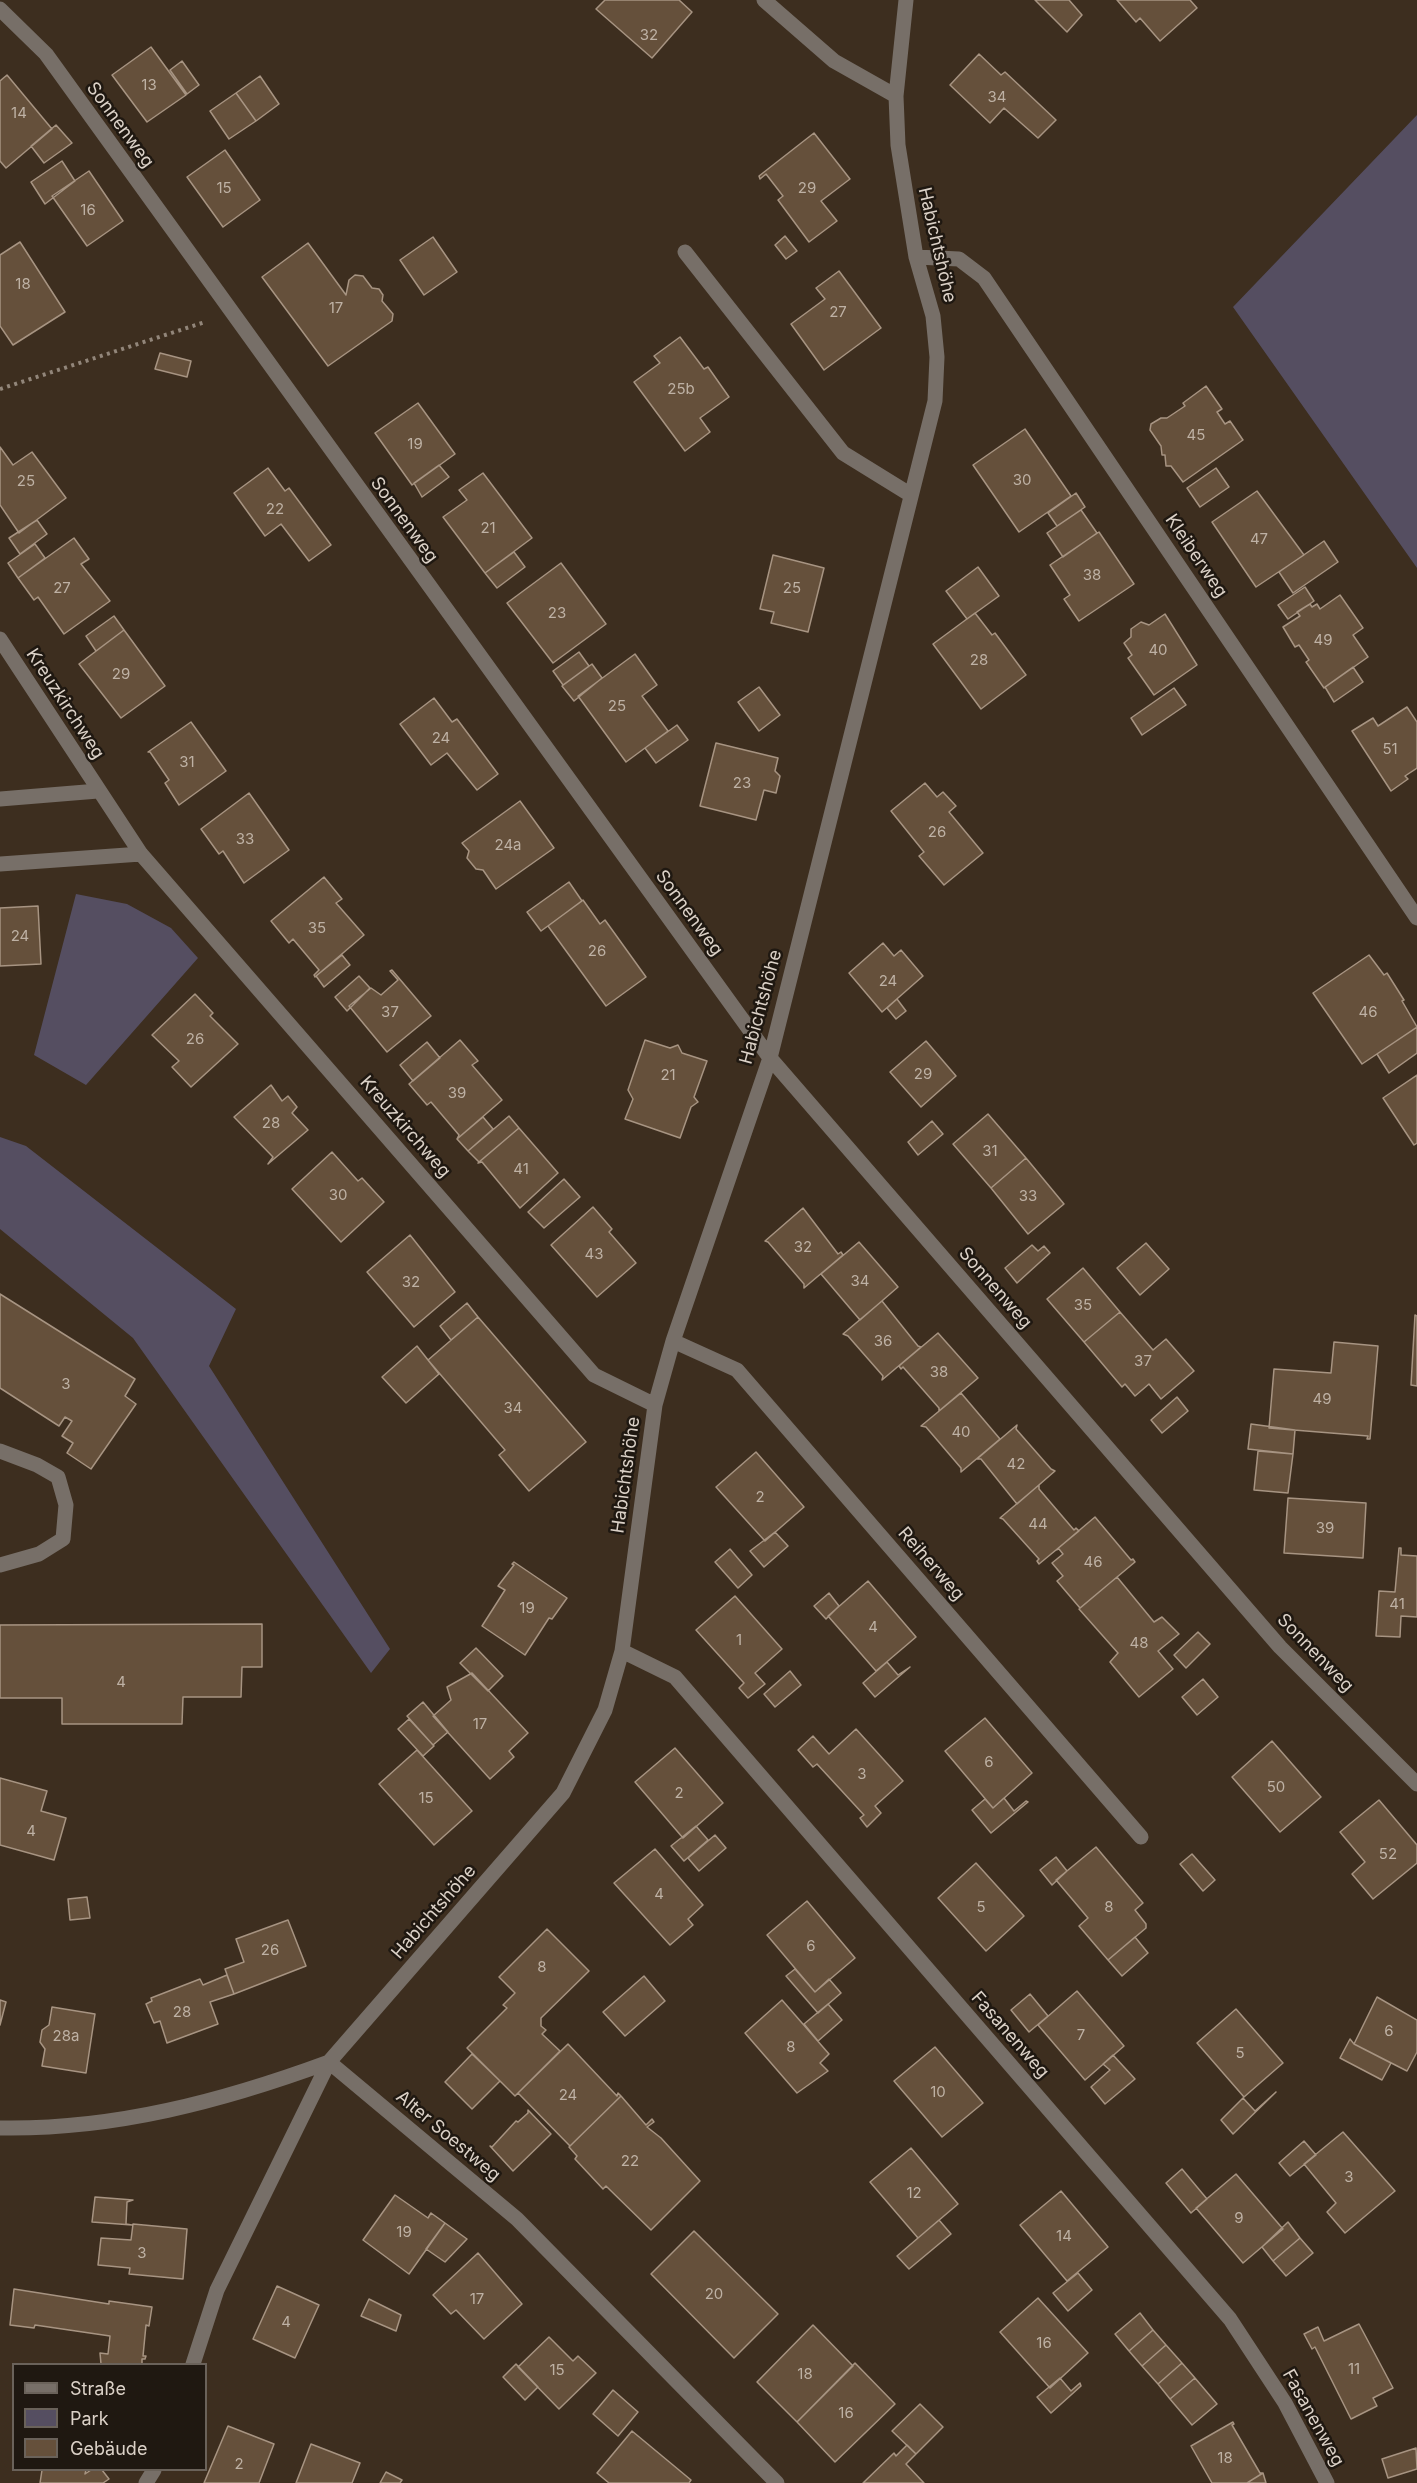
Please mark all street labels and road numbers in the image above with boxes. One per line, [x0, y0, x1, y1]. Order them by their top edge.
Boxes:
street label: Sonnenweg [82, 78, 158, 172]
street label: Habichtshöhe [913, 185, 961, 305]
street label: Sonnenweg [366, 473, 442, 567]
street label: Kleiberweg [1160, 510, 1232, 602]
street label: Kreuzkirchweg [21, 645, 109, 763]
street label: Sonnenweg [651, 866, 727, 960]
street label: Habichtshöhe [735, 947, 787, 1067]
street label: Kreuzkirchweg [355, 1072, 455, 1182]
street label: Sonnenweg [954, 1243, 1036, 1333]
street label: Habichtshöhe [607, 1415, 645, 1535]
street label: Reiherweg [893, 1523, 969, 1605]
street label: Sonnenweg [1272, 1609, 1358, 1697]
street label: Habichtshöhe [387, 1861, 481, 1963]
street label: Fasanenweg [967, 1987, 1053, 2083]
street label: Alter Soestweg [391, 2086, 505, 2186]
street label: Fasanenweg [1277, 2366, 1349, 2470]

